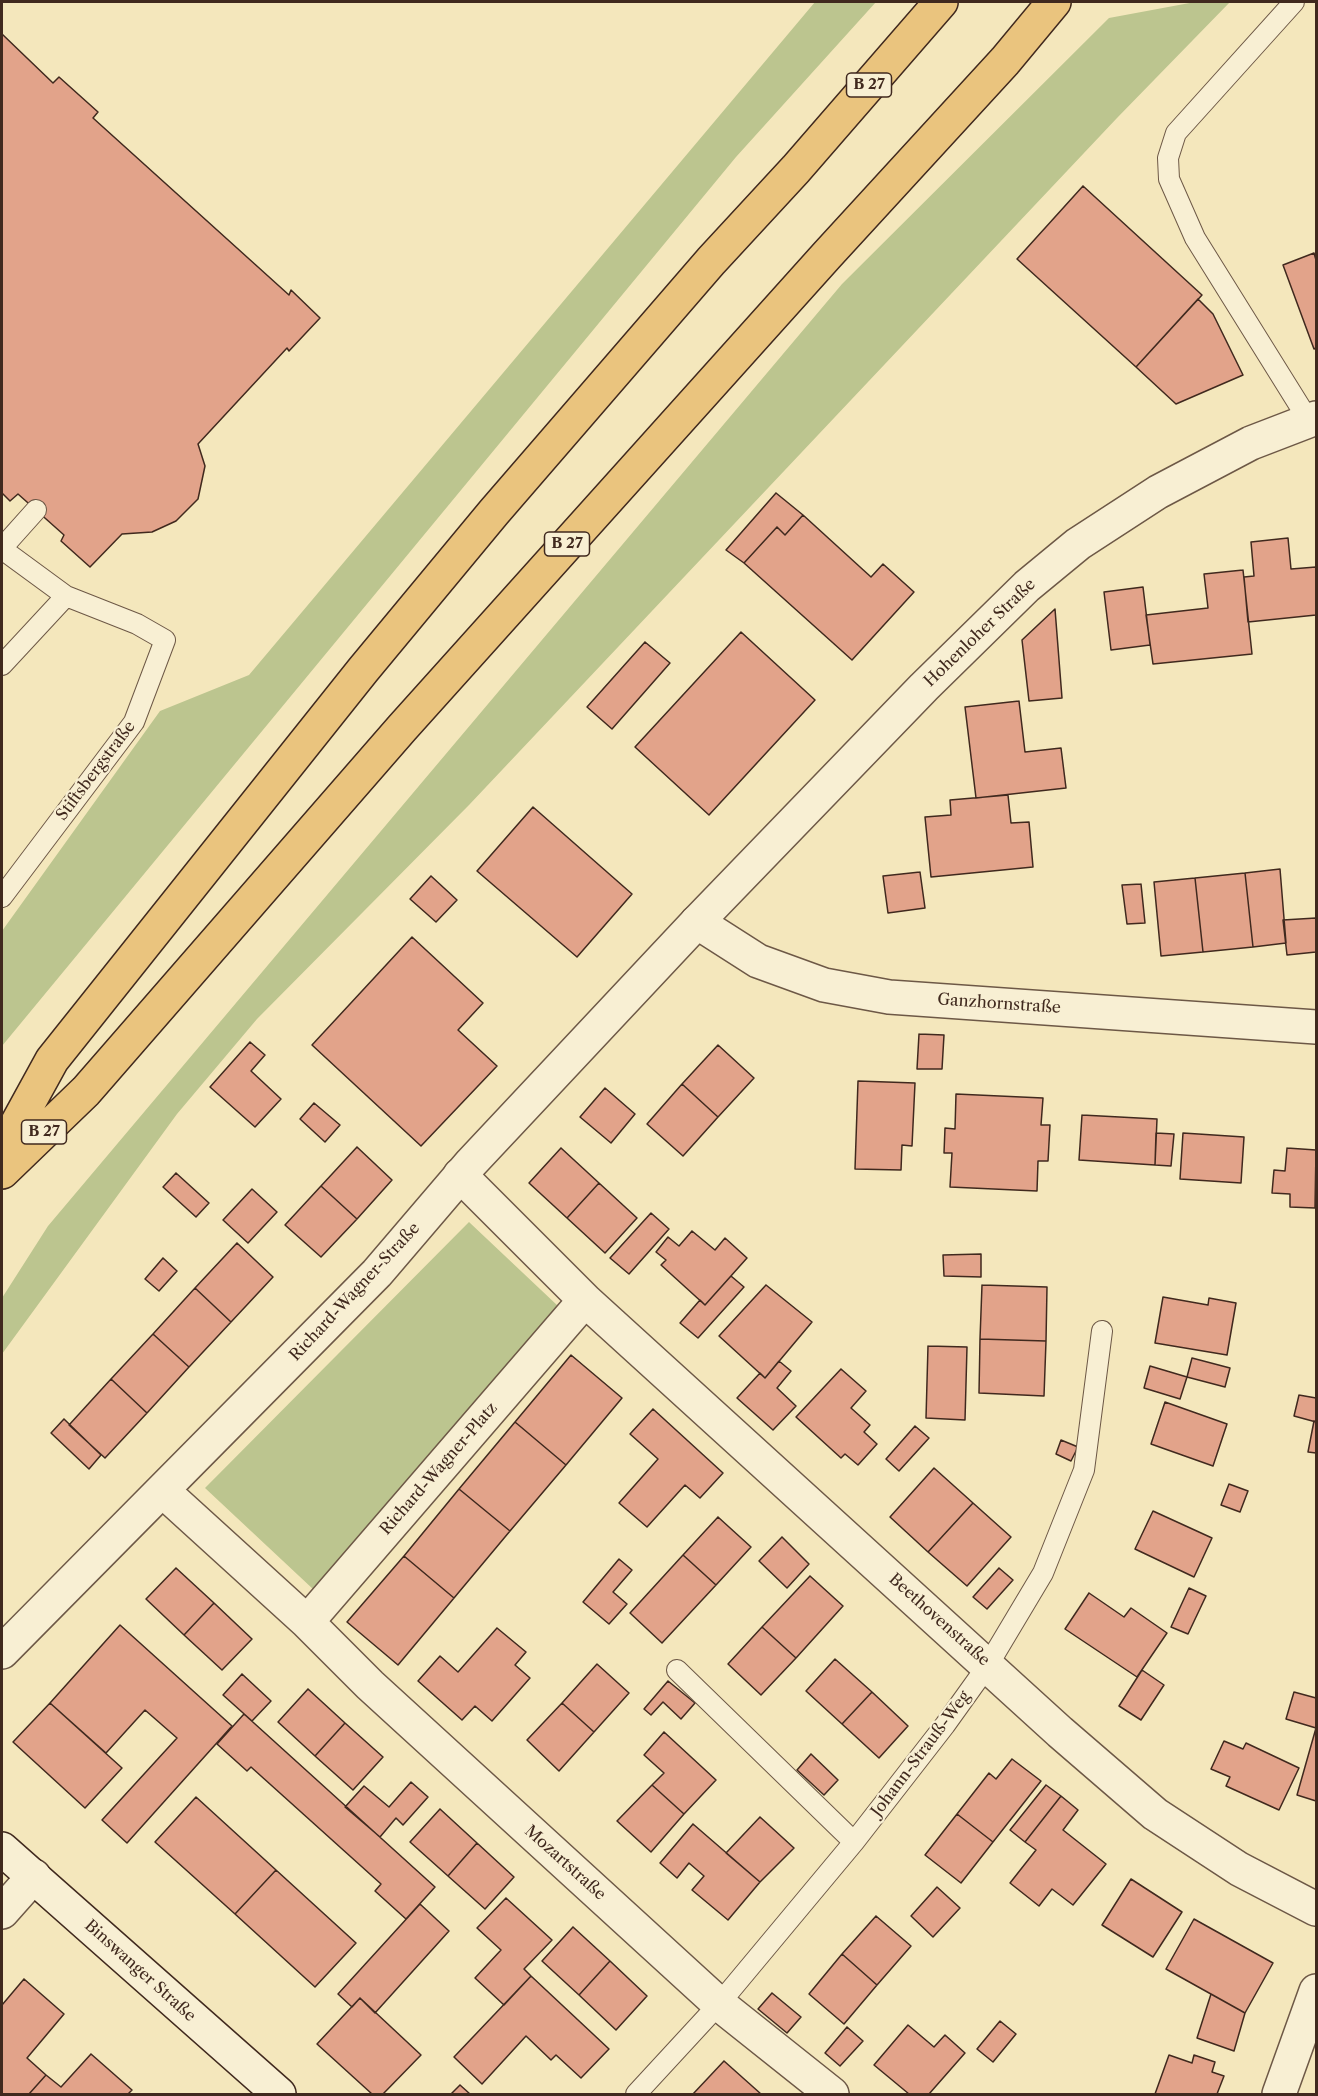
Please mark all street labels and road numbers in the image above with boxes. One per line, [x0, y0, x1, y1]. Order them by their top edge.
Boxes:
road number: B 27 [846, 73, 892, 97]
road number: B 27 [544, 532, 590, 556]
street label: Hohenloher Straße [920, 575, 1040, 691]
street label: Stiftsbergstraße [52, 717, 140, 825]
street label: Ganzhornstraße [937, 990, 1061, 1018]
road number: B 27 [22, 1120, 66, 1144]
street label: Richard-Wagner-Straße [286, 1219, 424, 1365]
street label: Richard-Wagner-Platz [376, 1399, 502, 1539]
street label: Beethovenstraße [885, 1570, 993, 1670]
street label: Johann-Strauß-Weg [867, 1687, 975, 1821]
street label: Mozartstraße [521, 1822, 609, 1904]
street label: Binswanger Straße [80, 1916, 200, 2026]

